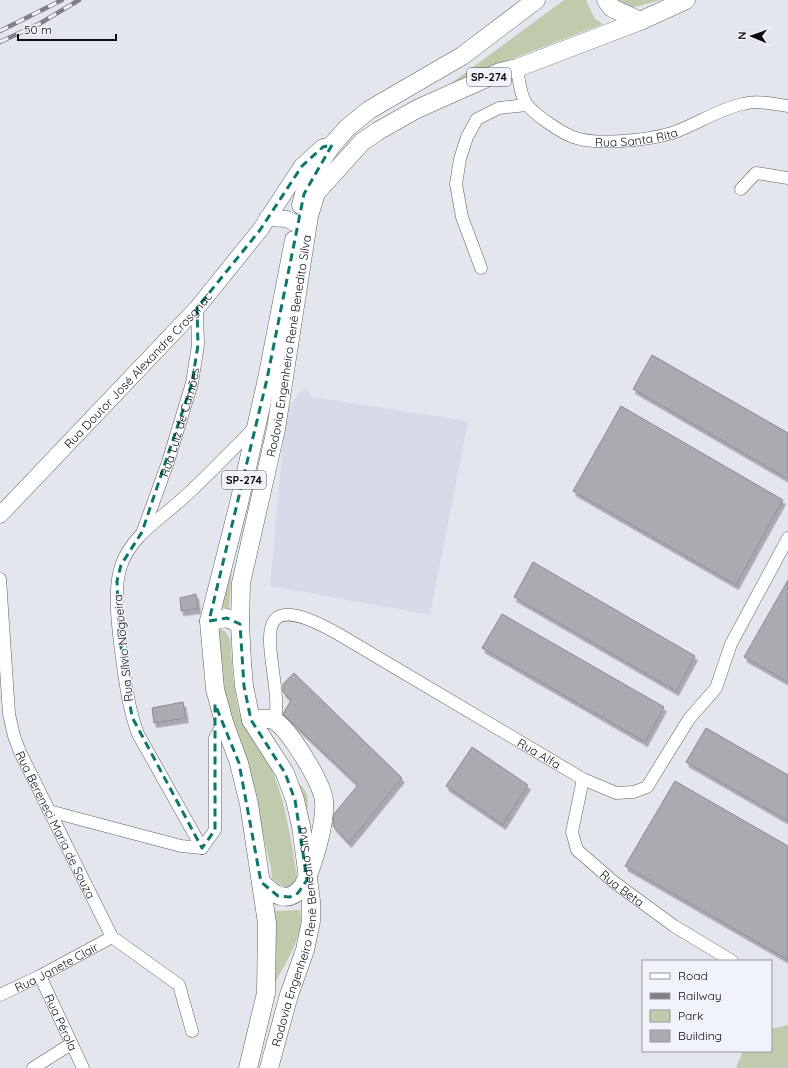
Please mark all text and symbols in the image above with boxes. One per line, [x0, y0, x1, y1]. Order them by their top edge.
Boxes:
scale bar [18, 16, 116, 42]
north arrow [732, 16, 772, 56]
text: 50 m [24, 22, 52, 37]
text: N [735, 31, 749, 40]
road number: SP-274 [467, 68, 511, 86]
street label: Rua Santa Rita [595, 124, 679, 149]
street label: Rodovia Engenheiro Renê Benedito Silva [262, 234, 313, 458]
street label: Rua Doutor José Alexandre Crosgnac [60, 289, 215, 451]
street label: Rua Luiz de Camões [156, 366, 202, 479]
road number: SP-274 [222, 471, 266, 489]
street label: Rua Sílvio Nogueira [110, 594, 136, 702]
street label: Rua Alfa [515, 735, 564, 772]
street label: Rua Bereneci Maria de Souza [13, 748, 99, 901]
street label: Rodovia Engenheiro Renê Benedito Silva [268, 826, 319, 1048]
street label: Rua Beta [597, 866, 647, 909]
street label: Rua Janete Clair [12, 938, 101, 995]
legend [642, 960, 772, 1052]
text: Road [678, 968, 708, 983]
text: Railway [678, 988, 722, 1003]
street label: Rua Pérola [42, 991, 81, 1053]
text: Park [678, 1008, 703, 1023]
text: Building [678, 1028, 722, 1043]

